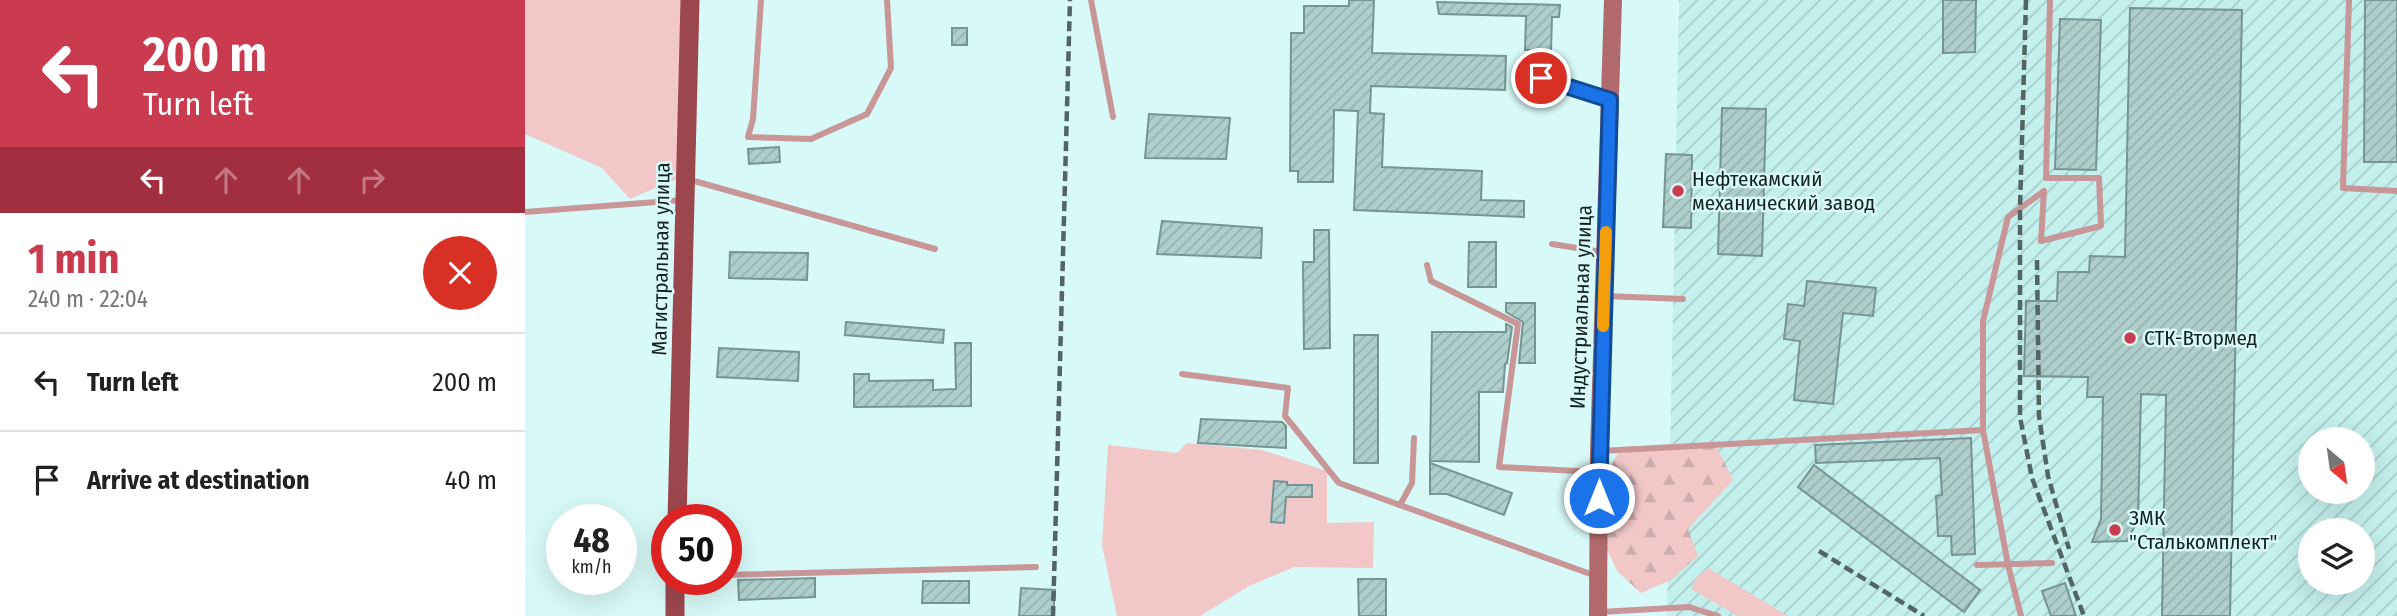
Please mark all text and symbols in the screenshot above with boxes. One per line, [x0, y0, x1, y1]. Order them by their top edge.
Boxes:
text: 200 m [143, 25, 267, 84]
icon: left [28, 28, 119, 119]
pin [1511, 48, 1571, 108]
icon: arrive [1522, 59, 1560, 97]
text: Turn left [143, 85, 253, 123]
icon: left [134, 161, 172, 199]
icon: ahead [207, 161, 245, 199]
icon: ahead [280, 161, 318, 199]
icon: right [353, 161, 391, 199]
street label: Магистральная улица [646, 162, 676, 356]
place label: Нефтекамский механический завод [1692, 166, 1875, 216]
marker: Нефтекамский механический завод [1670, 183, 1686, 199]
street label: Индустриальная улица [1564, 205, 1598, 409]
text: 1 min [28, 234, 119, 284]
button: close [423, 236, 497, 310]
text: 240 m · 22:04 [28, 285, 148, 313]
place label: СТК-Втормед [2144, 325, 2257, 351]
marker: СТК-Втормед [2122, 330, 2138, 346]
icon: left [28, 363, 66, 401]
text: Turn left [87, 367, 179, 398]
text: 200 m [432, 367, 497, 398]
north arrow [2298, 427, 2375, 504]
map controls [2298, 427, 2375, 595]
icon: arrive [28, 461, 66, 499]
position arrow [1562, 461, 1636, 535]
text: Arrive at destination [87, 465, 310, 496]
text: 40 m [445, 465, 497, 496]
speed limit sign: 50 [651, 504, 742, 595]
place label: ЗМК "Сталькомплект" [2129, 505, 2277, 555]
button: layers [2298, 518, 2375, 595]
text: 48 [573, 519, 610, 561]
marker: ЗМК "Сталькомплект" [2107, 522, 2123, 538]
text: km/h [571, 556, 612, 578]

